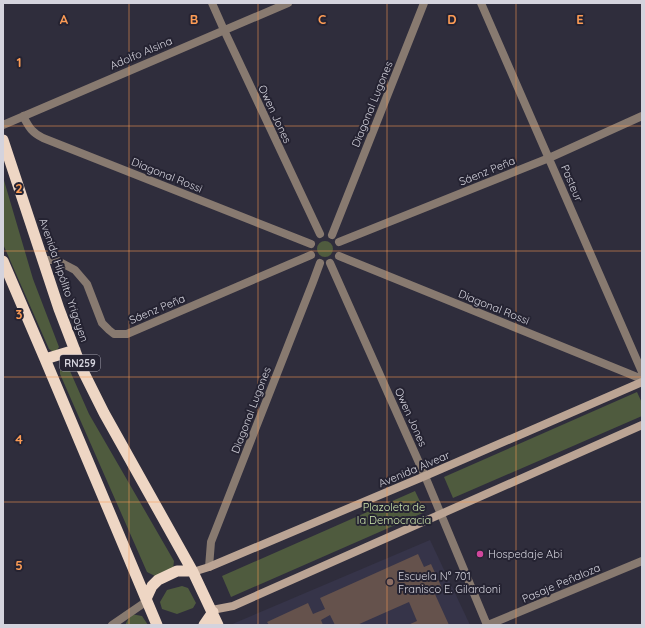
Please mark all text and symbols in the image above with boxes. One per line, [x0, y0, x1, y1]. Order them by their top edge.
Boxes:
text: A [60, 11, 69, 27]
text: B [190, 11, 198, 27]
text: C [318, 11, 326, 27]
text: D [447, 11, 457, 27]
text: E [576, 11, 584, 27]
street label: Adolfo Alsina [108, 34, 174, 72]
text: 1 [16, 54, 22, 70]
street label: Diagonal Lugones [348, 59, 396, 149]
street label: Owen Jones [255, 83, 295, 145]
street label: Sáenz Peña [457, 153, 517, 189]
street label: Diagonal Rossi [129, 154, 205, 196]
street label: Pasteur [558, 162, 586, 204]
text: 2 [15, 180, 23, 196]
street label: Avenida Hipólito Yrigoyen [36, 216, 92, 344]
street label: Diagonal Rossi [456, 286, 532, 328]
street label: Sáenz Peña [127, 291, 187, 327]
text: 3 [16, 306, 23, 322]
road number: RN259 [60, 355, 100, 371]
street label: Diagonal Lugones [228, 365, 274, 455]
street label: Owen Jones [392, 385, 430, 449]
text: 4 [15, 431, 23, 447]
street label: Avenida Alvear [376, 447, 452, 490]
park label: Plazoleta de la Democracia [357, 500, 431, 527]
place label: Hospedaje Abi [488, 547, 562, 561]
marker: Hospedaje Abi [475, 549, 485, 559]
text: 5 [15, 557, 23, 573]
street label: Pasaje Peñaloza [520, 560, 602, 606]
place label: Escuela N° 701 Franisco E. Gilardoni [398, 569, 501, 596]
marker: Escuela N° 701 Franisco E. Gilardoni [385, 577, 395, 587]

